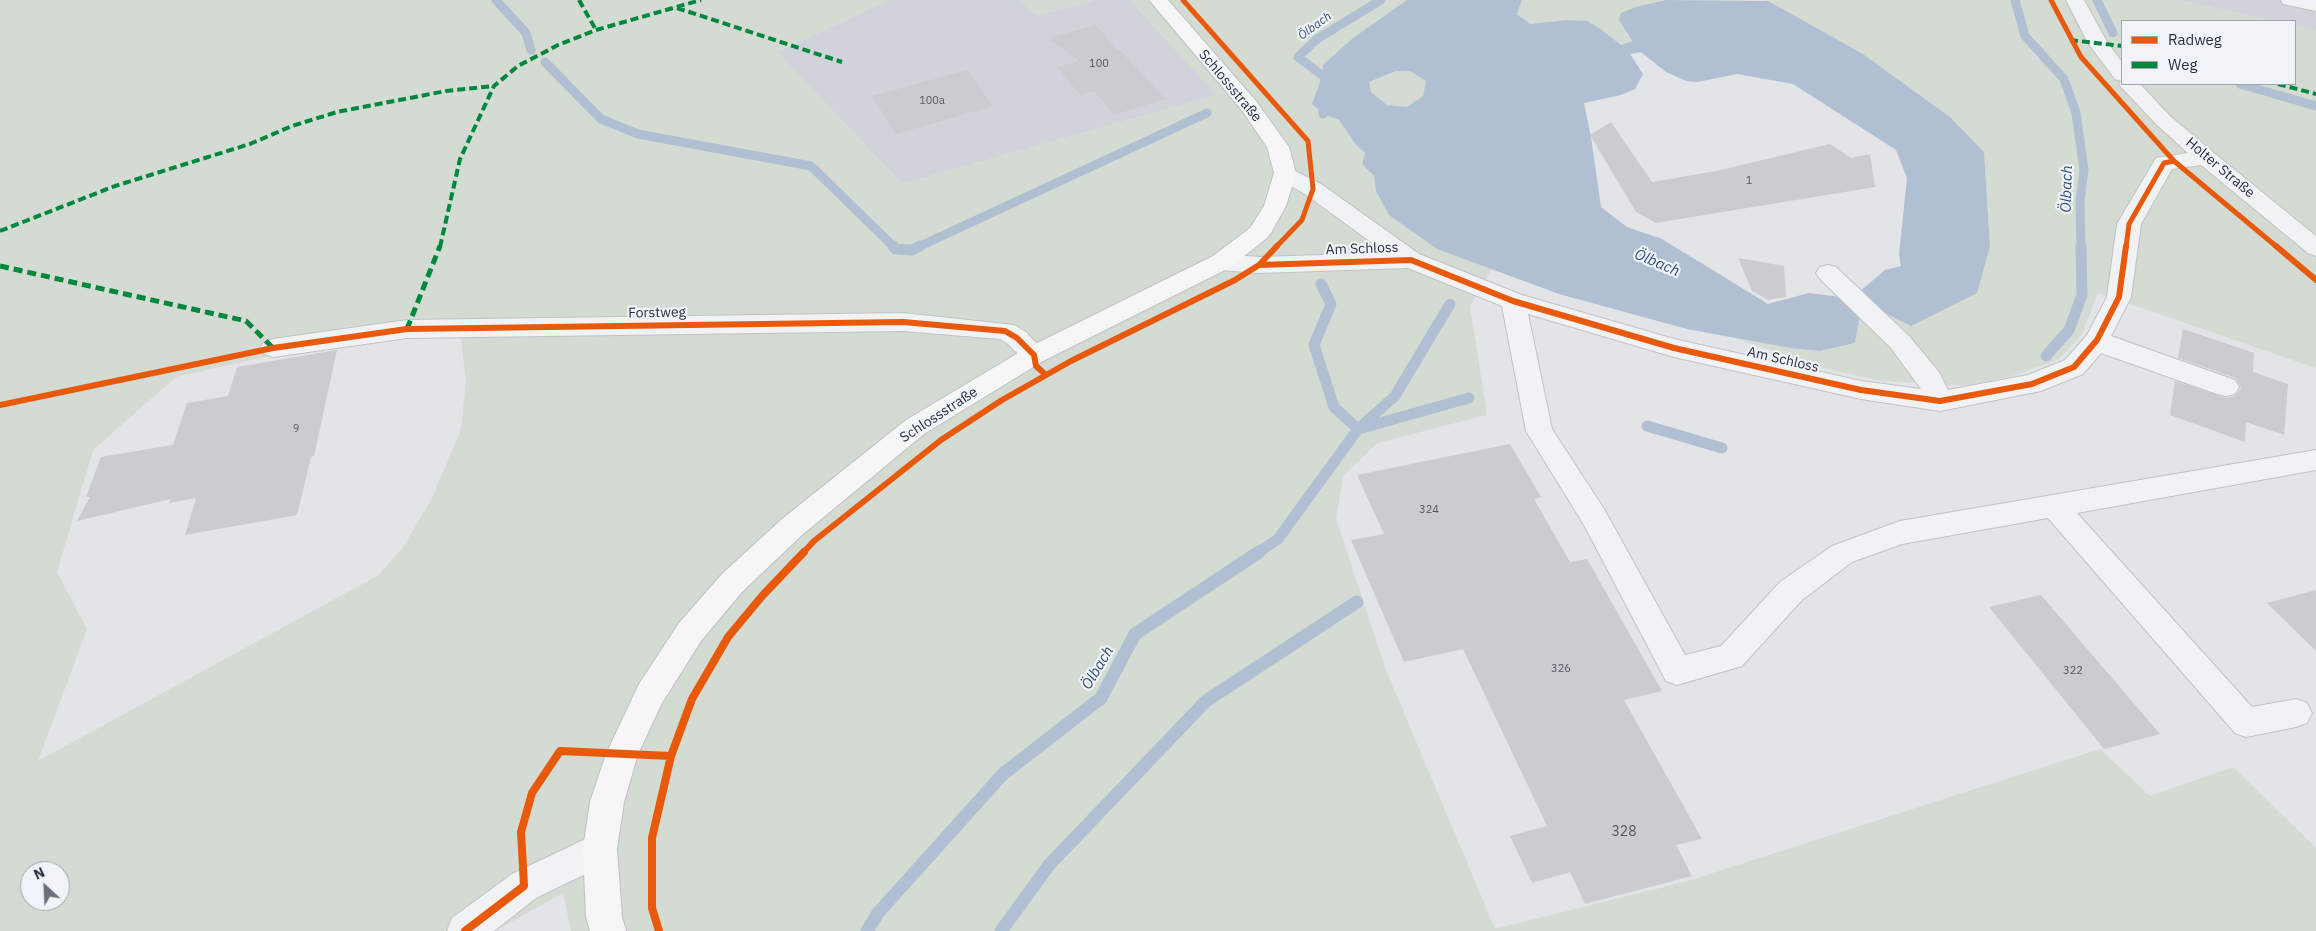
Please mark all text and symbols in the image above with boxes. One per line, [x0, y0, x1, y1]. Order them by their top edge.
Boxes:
water label: Ölbach [1295, 9, 1335, 43]
legend [2121, 20, 2296, 85]
text: Radweg [2168, 30, 2222, 49]
street label: Schlossstraße [1195, 46, 1265, 126]
text: Weg [2168, 55, 2197, 74]
house number: 100 [1089, 57, 1109, 71]
house number: 100a [919, 94, 945, 108]
street label: Holter Straße [2182, 134, 2258, 202]
water label: Ölbach [2057, 165, 2077, 213]
house number: 1 [1746, 174, 1752, 188]
street label: Am Schloss [1325, 239, 1399, 259]
water label: Ölbach [1632, 245, 1682, 281]
street label: Forstweg [628, 304, 686, 322]
street label: Am Schloss [1746, 344, 1820, 376]
street label: Schlossstraße [897, 384, 981, 446]
house number: 9 [293, 422, 299, 436]
house number: 324 [1419, 503, 1439, 517]
water label: Ölbach [1078, 643, 1118, 693]
house number: 326 [1551, 662, 1571, 676]
house number: 322 [2063, 664, 2083, 678]
house number: 328 [1611, 824, 1637, 840]
north arrow [20, 861, 70, 911]
text: N [31, 863, 47, 884]

